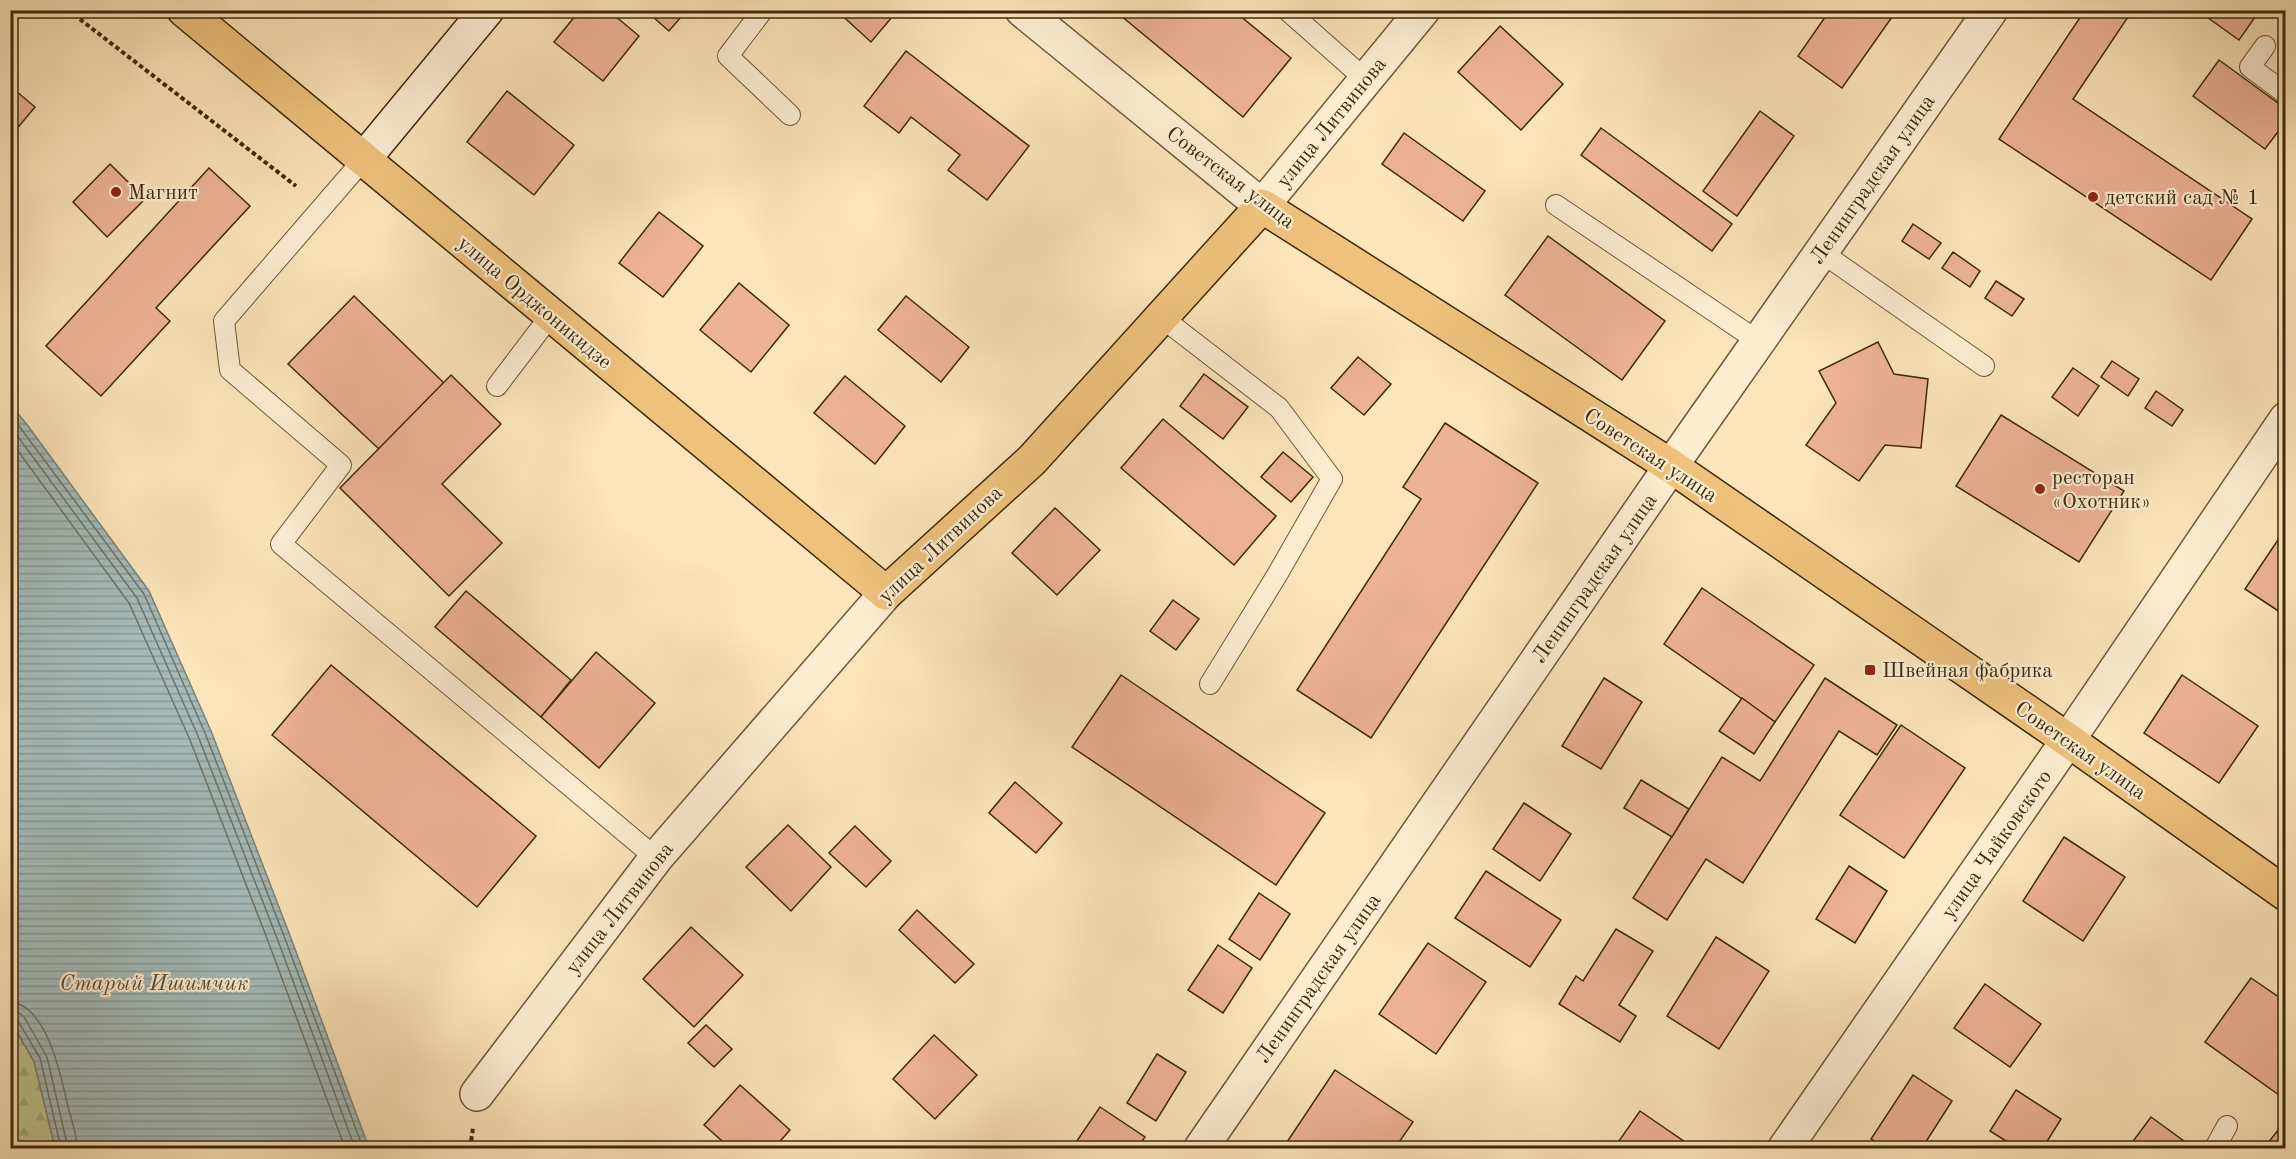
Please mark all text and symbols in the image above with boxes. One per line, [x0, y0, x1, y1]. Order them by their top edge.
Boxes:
street label: улица Литвинова [1273, 54, 1391, 192]
street label: Ленинградская улица [1807, 91, 1940, 268]
street label: Советская улица [1162, 123, 1298, 233]
place label: Магнит [128, 183, 198, 204]
marker: Магнит [109, 185, 123, 199]
place label: детский сад № 1 [2105, 188, 2259, 209]
marker: детский сад № 1 [2086, 190, 2100, 204]
street label: улица Орджоникидзе [453, 233, 615, 374]
street label: Советская улица [1580, 405, 1721, 507]
place label: ресторан «Охотник» [2052, 468, 2151, 513]
marker: ресторан «Охотник» [2033, 482, 2047, 496]
street label: улица Литвинова [875, 483, 1007, 608]
street label: Ленинградская улица [1529, 490, 1662, 667]
place label: Швейная фабрика [1882, 661, 2053, 682]
marker: Швейная фабрика [1863, 663, 1877, 677]
street label: Советская улица [2011, 698, 2150, 804]
street label: улица Чайковского [1938, 767, 2056, 923]
street label: улица Литвинова [562, 839, 678, 979]
street label: Ленинградская улица [1253, 890, 1386, 1067]
water label: Старый Ишимчик [59, 973, 249, 995]

